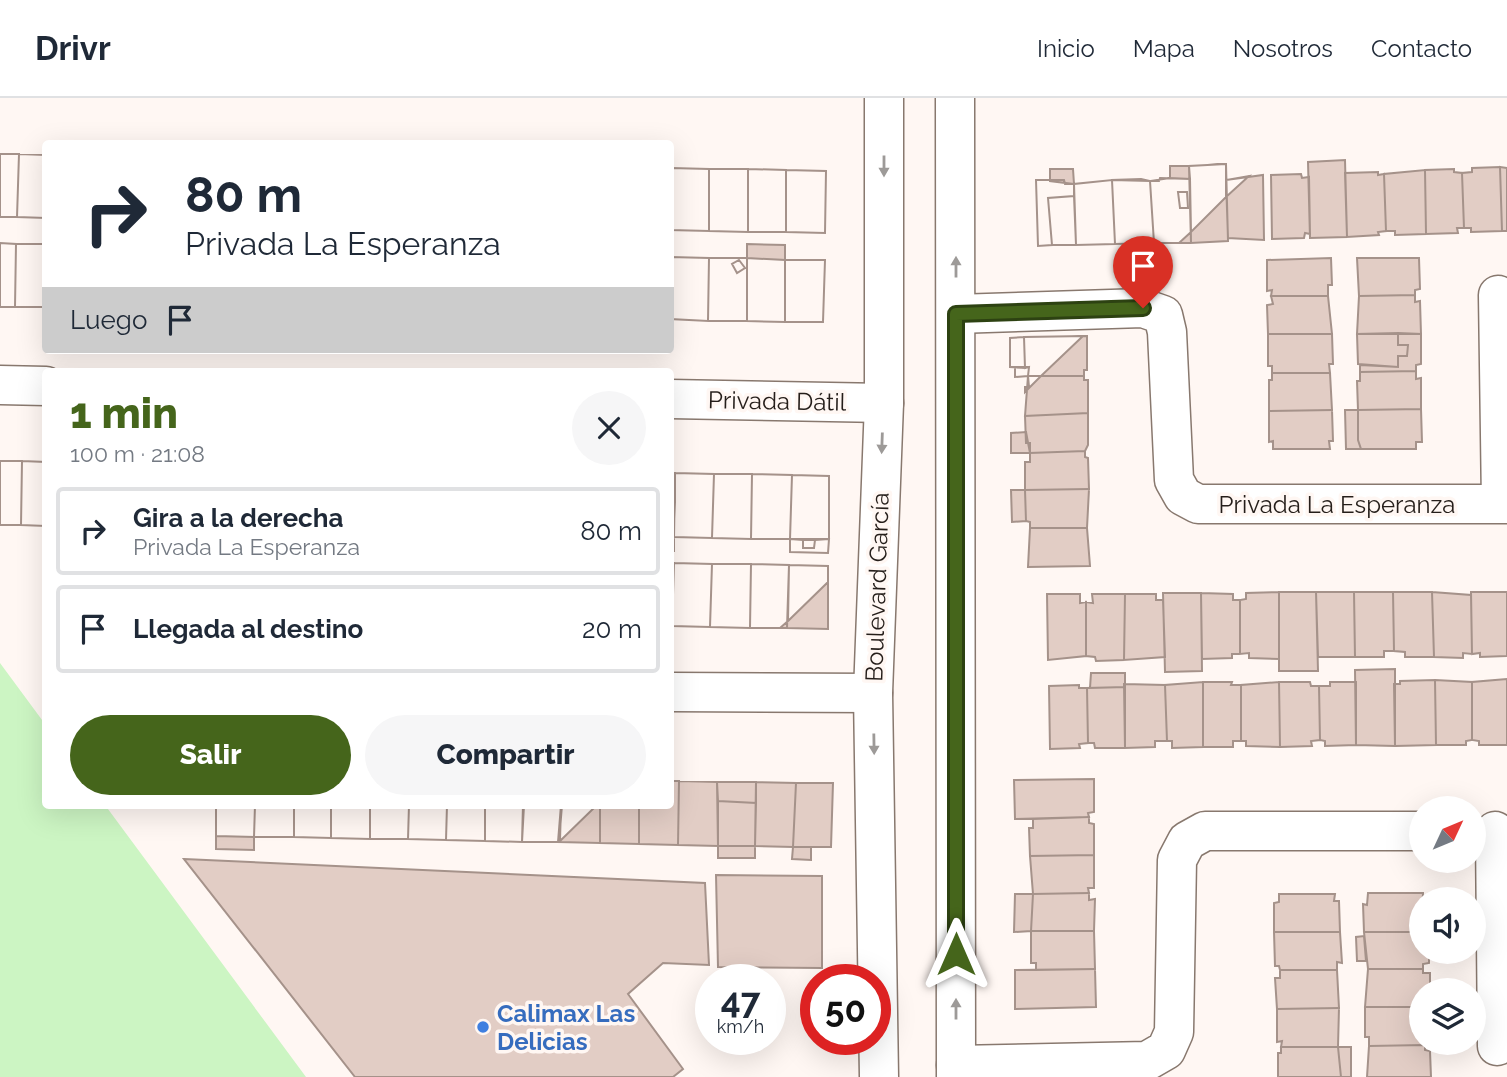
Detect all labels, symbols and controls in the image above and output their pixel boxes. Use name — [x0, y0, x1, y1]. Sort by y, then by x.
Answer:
text: Drivr — [35, 29, 111, 68]
text: Inicio — [1037, 34, 1095, 63]
text: Mapa — [1133, 34, 1195, 63]
text: Nosotros — [1233, 34, 1333, 63]
text: Contacto — [1371, 34, 1472, 63]
one-way arrow — [878, 155, 890, 177]
text: 80 m — [185, 166, 302, 223]
icon: right — [70, 168, 161, 259]
text: Privada La Esperanza — [185, 225, 501, 262]
pin — [1113, 236, 1173, 308]
icon: arrive — [1124, 247, 1162, 285]
one-way arrow — [950, 256, 962, 278]
icon: arrive — [161, 301, 199, 339]
text: Luego — [70, 305, 147, 335]
street label: Privada Dátil — [708, 385, 847, 417]
text: 1 min — [70, 389, 178, 438]
button: close — [572, 391, 646, 465]
one-way arrow — [877, 432, 888, 454]
text: 100 m · 21:08 — [70, 440, 205, 467]
street label: Privada La Esperanza — [1219, 490, 1455, 519]
street label: Boulevard García — [859, 492, 895, 682]
text: Gira a la derecha — [133, 503, 343, 533]
icon: right — [74, 512, 112, 550]
text: 80 m — [580, 516, 642, 546]
text: Privada La Esperanza — [133, 533, 360, 560]
icon: arrive — [74, 610, 112, 648]
text: Llegada al destino — [133, 614, 363, 644]
text: 20 m — [582, 614, 642, 644]
button: Salir — [70, 715, 351, 795]
button: Compartir — [365, 715, 646, 795]
one-way arrow — [868, 733, 880, 755]
north arrow — [1409, 796, 1486, 873]
map controls — [1409, 796, 1486, 1055]
button: sound — [1409, 887, 1486, 964]
position arrow — [919, 917, 993, 991]
speed limit sign: 50 — [800, 964, 891, 1055]
button: layers — [1409, 978, 1486, 1055]
text: 47 — [721, 980, 760, 1021]
one-way arrow — [950, 998, 962, 1020]
place label: Calimax Las Delicias — [497, 999, 635, 1056]
text: km/h — [717, 1016, 764, 1037]
marker: Calimax Las Delicias — [475, 1019, 491, 1035]

